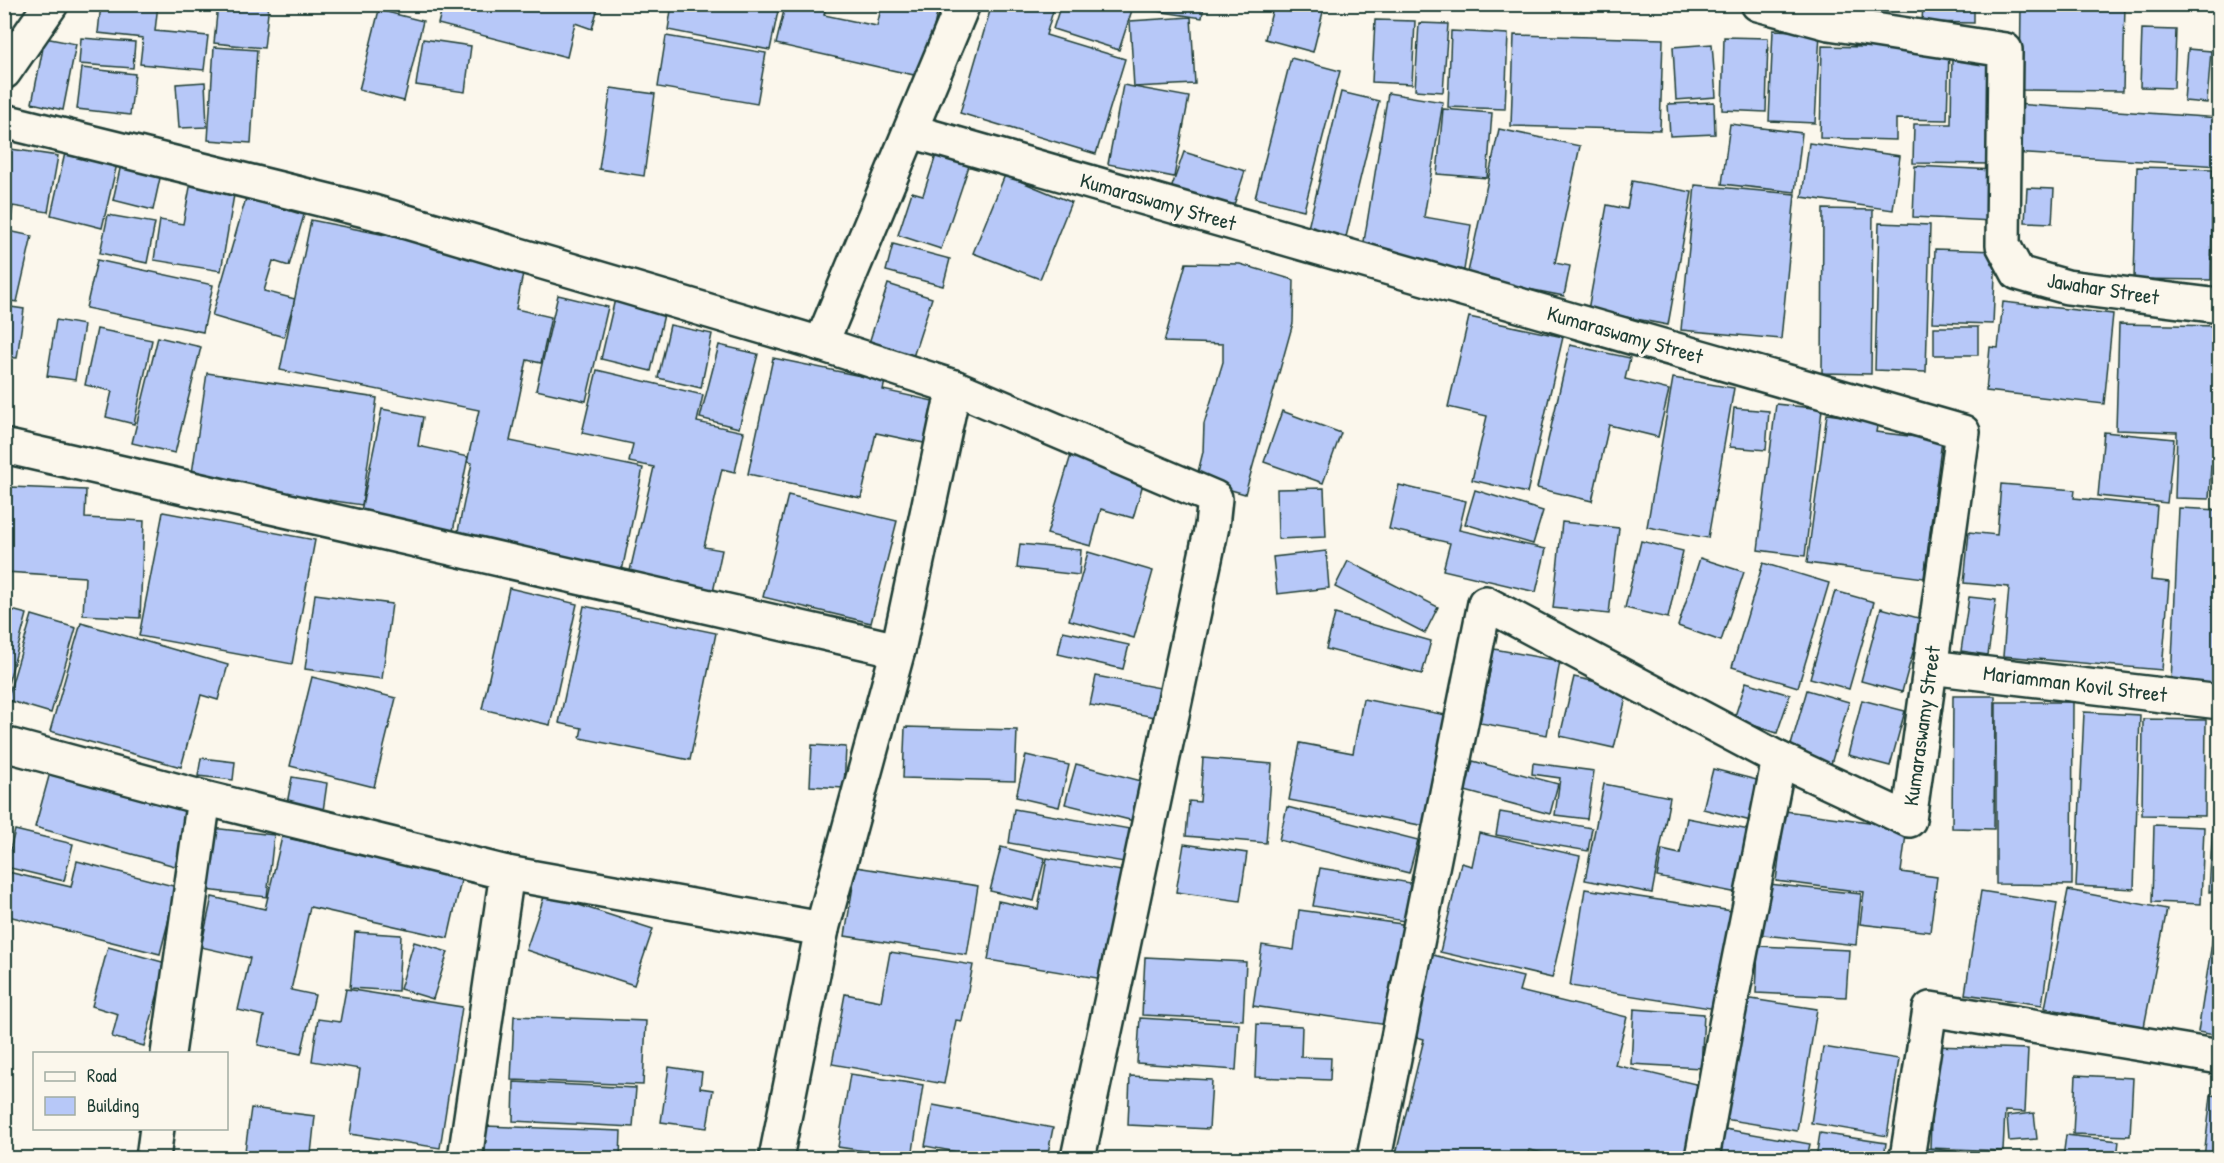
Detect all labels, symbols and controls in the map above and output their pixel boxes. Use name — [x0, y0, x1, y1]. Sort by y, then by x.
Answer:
street label: Kumaraswamy Street — [1077, 165, 1240, 238]
street label: Jawahar Street — [2045, 265, 2162, 312]
street label: Kumaraswamy Street — [1544, 298, 1707, 371]
street label: Kumaraswamy Street — [1896, 643, 1947, 808]
street label: Mariamman Kovil Street — [1982, 658, 2169, 709]
legend — [33, 1052, 228, 1130]
text: Road — [87, 1063, 117, 1088]
text: Building — [87, 1093, 139, 1118]

